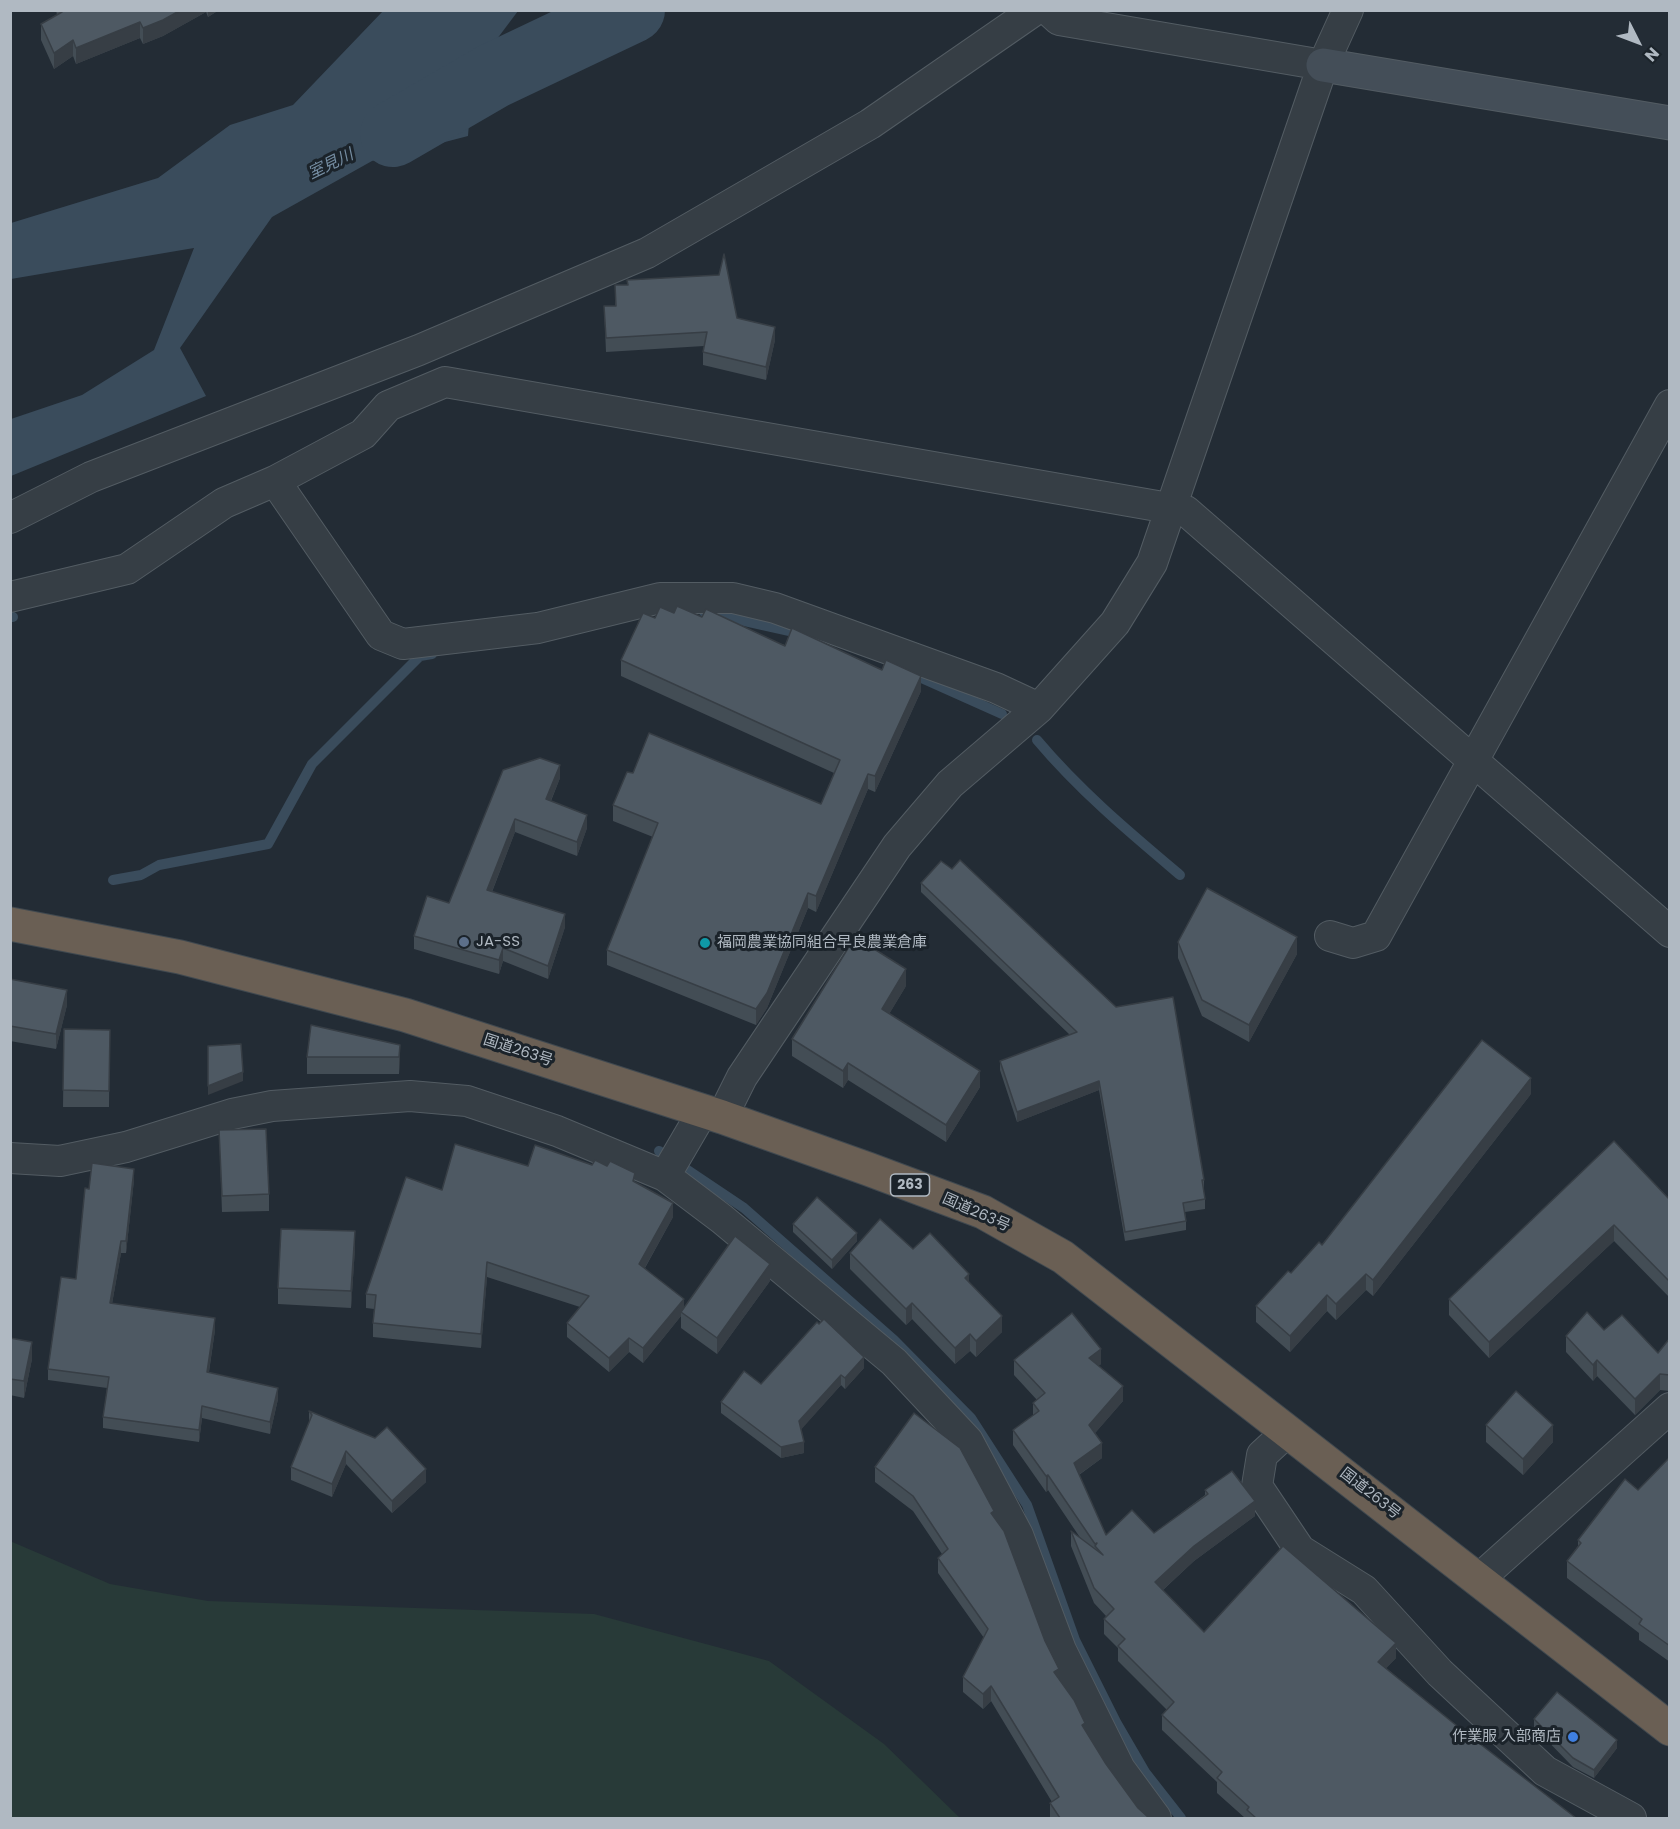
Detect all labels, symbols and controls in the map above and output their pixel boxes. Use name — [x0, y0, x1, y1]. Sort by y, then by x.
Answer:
north arrow — [1608, 12, 1668, 72]
text: N — [1639, 42, 1664, 67]
water label: 室見川 — [305, 146, 357, 184]
place label: JA-SS — [476, 933, 520, 951]
place label: 福岡農業協同組合早良農業倉庫 — [717, 934, 927, 952]
marker: JA-SS — [457, 935, 471, 949]
marker: 福岡農業協同組合早良農業倉庫 — [698, 936, 712, 950]
street label: 国道263号 — [481, 1031, 555, 1071]
road number: 263 — [890, 1174, 930, 1196]
street label: 国道263号 — [939, 1190, 1013, 1236]
street label: 国道263号 — [1336, 1465, 1404, 1523]
place label: 作業服 入部商店 — [1452, 1728, 1561, 1746]
marker: 作業服 入部商店 — [1566, 1730, 1580, 1744]

